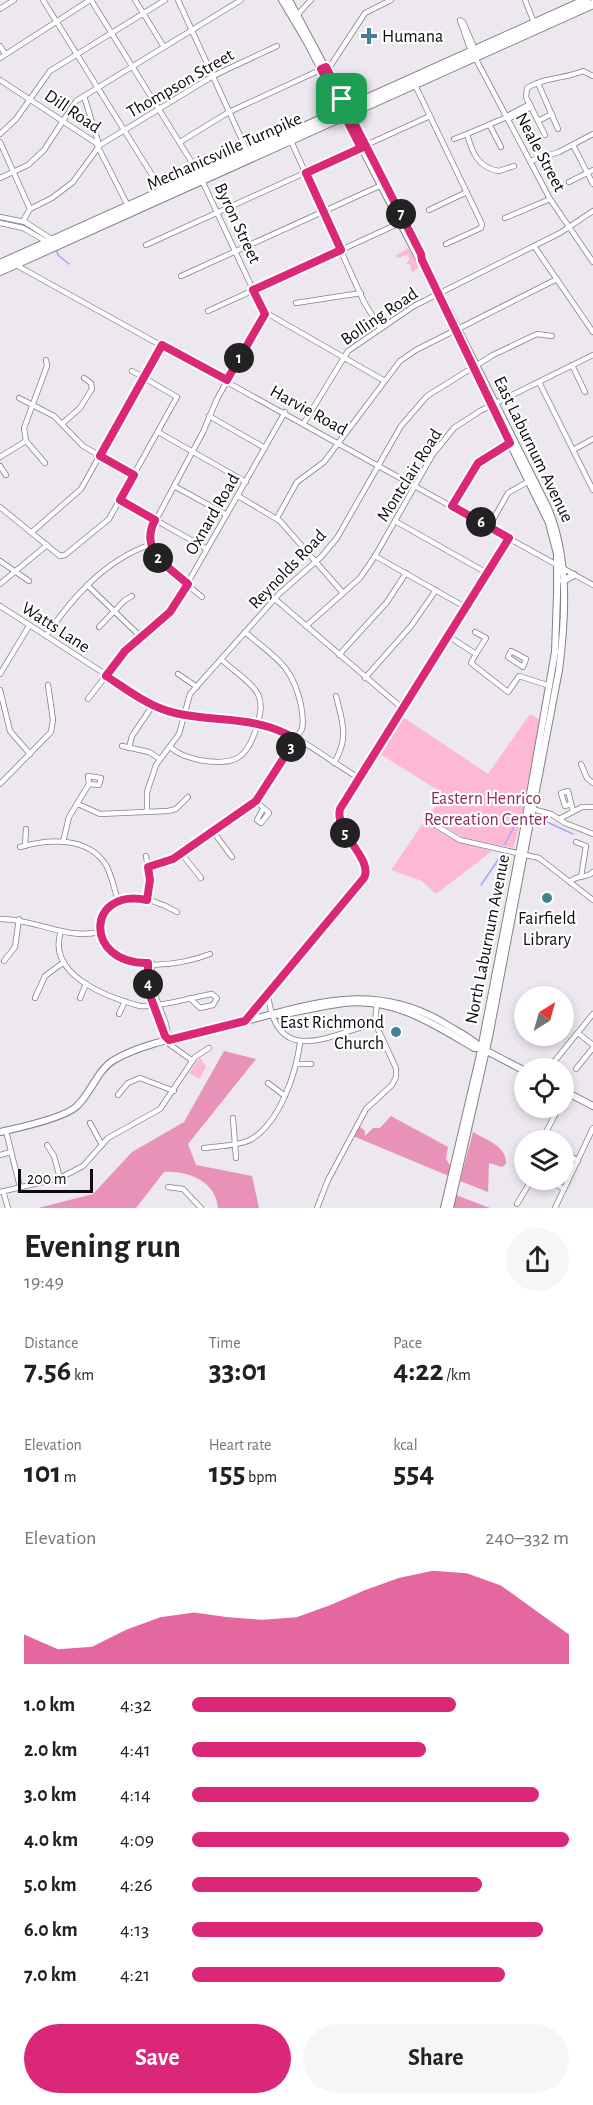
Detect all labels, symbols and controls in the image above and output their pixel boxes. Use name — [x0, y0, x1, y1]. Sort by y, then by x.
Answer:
marker: Humana — [360, 27, 378, 45]
place label: Humana — [382, 28, 443, 46]
street label: Thompson Street — [124, 46, 237, 122]
pin — [316, 73, 367, 124]
icon: arrive — [325, 82, 358, 115]
street label: Dill Road — [41, 87, 104, 137]
street label: Mechanicsville Turnpike — [144, 110, 304, 194]
street label: Neale Street — [512, 110, 569, 195]
street label: Byron Street — [211, 180, 264, 267]
pin: 7 — [386, 199, 416, 229]
text: 7 — [398, 206, 404, 222]
street label: Bolling Road — [338, 285, 421, 349]
pin: 1 — [224, 343, 254, 373]
text: 1 — [236, 350, 242, 366]
street label: East Laburnum Avenue — [490, 374, 576, 525]
street label: Harvie Road — [267, 382, 350, 439]
street label: Montclair Road — [374, 426, 446, 525]
street label: Oxnard Road — [182, 471, 243, 558]
pin: 6 — [466, 507, 496, 537]
text: 6 — [477, 514, 485, 530]
street label: Reynolds Road — [246, 527, 330, 613]
pin: 2 — [143, 543, 173, 573]
text: 2 — [154, 550, 162, 566]
street label: Watts Lane — [18, 599, 93, 657]
pin: 3 — [276, 732, 306, 762]
text: 3 — [288, 739, 294, 755]
park label: Eastern Henrico Recreation Center — [424, 790, 548, 829]
pin: 5 — [330, 818, 360, 848]
text: 5 — [342, 825, 348, 841]
street label: North Laburnum Avenue — [463, 853, 513, 1026]
marker: Fairfield Library — [540, 891, 554, 905]
place label: Fairfield Library — [518, 910, 576, 949]
pin: 4 — [133, 969, 163, 999]
text: 4 — [144, 976, 152, 992]
north arrow — [514, 986, 574, 1046]
map controls — [514, 986, 574, 1190]
place label: East Richmond Church — [280, 1014, 384, 1053]
marker: East Richmond Church — [389, 1025, 403, 1039]
button: locate — [514, 1058, 574, 1118]
button: layers — [514, 1130, 574, 1190]
scale bar — [18, 1166, 93, 1194]
text: 200 m — [27, 1171, 67, 1187]
button: share — [506, 1228, 569, 1291]
text: Evening run — [24, 1231, 181, 1264]
text: 19:49 — [24, 1272, 64, 1292]
text: Distance — [24, 1335, 78, 1351]
text: Time — [209, 1335, 241, 1351]
text: Pace — [393, 1335, 422, 1351]
text: 7.56 — [24, 1356, 71, 1386]
text: 33:01 — [209, 1356, 268, 1386]
text: 4:22 — [393, 1356, 444, 1386]
text: km — [71, 1367, 94, 1383]
text: /km — [444, 1367, 471, 1383]
text: Elevation — [24, 1437, 82, 1453]
text: Heart rate — [209, 1437, 271, 1453]
text: kcal — [393, 1437, 418, 1453]
text: 101 — [24, 1458, 61, 1488]
text: 155 — [209, 1458, 245, 1488]
text: 554 — [393, 1458, 434, 1488]
text: m — [61, 1469, 77, 1485]
text: bpm — [245, 1469, 277, 1485]
text: Elevation — [24, 1528, 96, 1548]
text: 240–332 m — [485, 1528, 569, 1548]
text: 1.0 km — [24, 1695, 75, 1715]
text: 4:32 — [120, 1695, 152, 1715]
text: 2.0 km — [24, 1740, 77, 1760]
text: 4:41 — [120, 1740, 151, 1760]
text: 3.0 km — [24, 1785, 77, 1805]
text: 4:14 — [120, 1785, 151, 1805]
text: 4.0 km — [24, 1830, 78, 1850]
text: 4:09 — [120, 1830, 154, 1850]
text: 5.0 km — [24, 1875, 77, 1895]
text: 4:26 — [120, 1875, 153, 1895]
text: 6.0 km — [24, 1920, 78, 1940]
text: 4:13 — [120, 1920, 149, 1940]
text: 7.0 km — [24, 1965, 77, 1985]
text: 4:21 — [120, 1965, 150, 1985]
button: Save — [24, 2024, 291, 2093]
button: Share — [303, 2024, 569, 2093]

